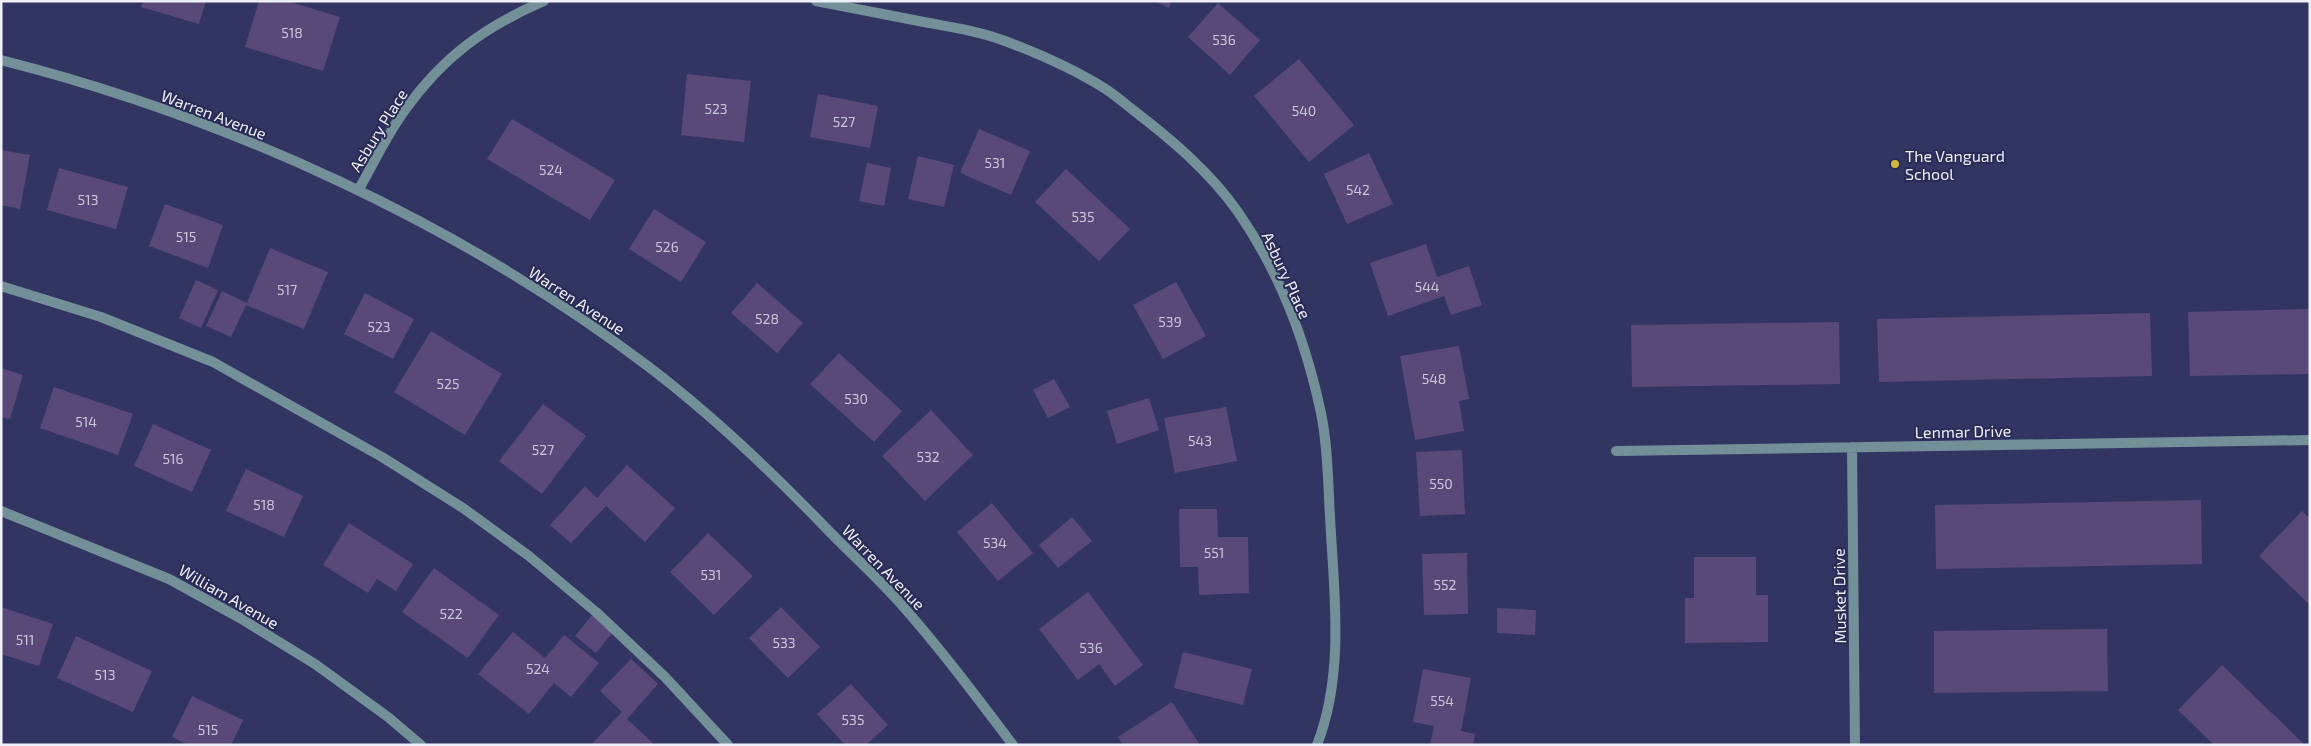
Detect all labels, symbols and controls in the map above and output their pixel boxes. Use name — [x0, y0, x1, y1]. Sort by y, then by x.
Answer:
house number: 518 — [281, 24, 303, 41]
house number: 536 — [1212, 31, 1236, 48]
street label: Warren Avenue — [159, 85, 269, 143]
street label: Asbury Place — [345, 85, 411, 175]
house number: 523 — [704, 100, 728, 117]
house number: 540 — [1292, 102, 1316, 119]
house number: 527 — [833, 113, 855, 130]
place label: The Vanguard School — [1905, 146, 2005, 183]
house number: 531 — [985, 154, 1005, 171]
marker: The Vanguard School — [1889, 158, 1901, 170]
house number: 524 — [539, 161, 563, 178]
house number: 542 — [1346, 181, 1370, 198]
house number: 513 — [78, 191, 98, 208]
house number: 535 — [1072, 208, 1094, 225]
house number: 515 — [176, 228, 196, 245]
street label: Asbury Place — [1259, 229, 1315, 321]
house number: 526 — [655, 238, 679, 255]
street label: Warren Avenue — [525, 262, 629, 338]
house number: 544 — [1415, 278, 1439, 295]
house number: 517 — [277, 281, 297, 298]
house number: 528 — [755, 310, 779, 327]
house number: 539 — [1158, 313, 1182, 330]
house number: 523 — [367, 318, 391, 335]
house number: 548 — [1422, 370, 1446, 387]
house number: 525 — [437, 375, 459, 392]
house number: 530 — [844, 390, 868, 407]
house number: 514 — [75, 413, 97, 430]
street label: Lenmar Drive — [1915, 421, 2011, 441]
house number: 543 — [1188, 432, 1212, 449]
house number: 527 — [532, 441, 554, 458]
house number: 532 — [916, 448, 940, 465]
house number: 516 — [162, 450, 184, 467]
house number: 550 — [1429, 475, 1453, 492]
house number: 518 — [253, 496, 275, 513]
street label: Warren Avenue — [839, 520, 929, 614]
house number: 534 — [983, 534, 1007, 551]
house number: 551 — [1204, 544, 1224, 561]
street label: Musket Drive — [1829, 548, 1849, 644]
street label: William Avenue — [176, 560, 282, 632]
house number: 531 — [701, 566, 721, 583]
house number: 552 — [1434, 576, 1457, 593]
house number: 522 — [439, 605, 463, 622]
house number: 511 — [16, 631, 34, 648]
house number: 533 — [772, 634, 796, 651]
house number: 536 — [1079, 639, 1103, 656]
house number: 524 — [526, 660, 550, 677]
house number: 513 — [95, 666, 115, 683]
house number: 554 — [1430, 692, 1454, 709]
house number: 535 — [842, 711, 864, 728]
house number: 515 — [198, 721, 218, 738]

